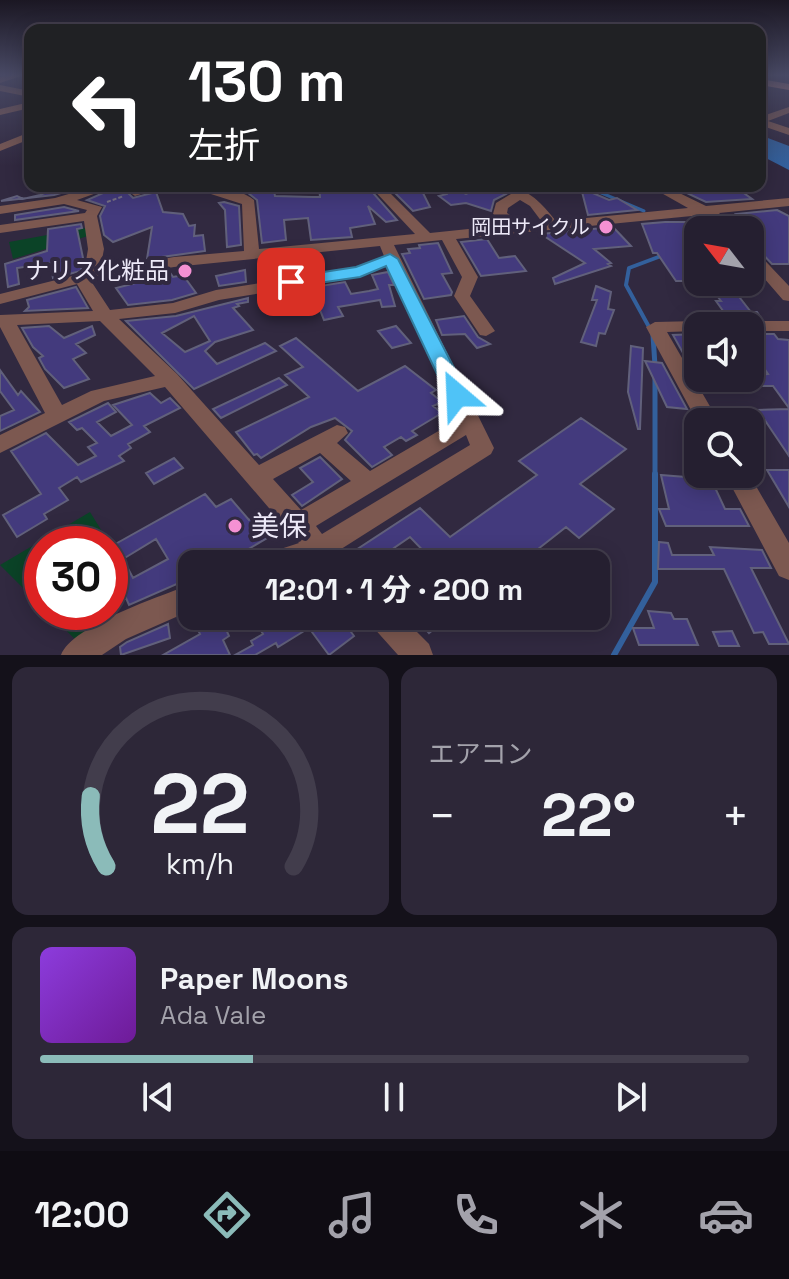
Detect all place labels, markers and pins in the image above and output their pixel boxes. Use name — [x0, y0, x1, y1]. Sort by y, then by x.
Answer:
place label: 岡田サイクル — [471, 214, 590, 240]
marker: 岡田サイクル — [597, 218, 615, 236]
pin — [257, 248, 325, 316]
place label: ナリス化粧品 — [25, 255, 169, 286]
marker: ナリス化粧品 — [176, 262, 194, 280]
place label: 美保 — [251, 508, 307, 544]
marker: 美保 — [226, 517, 244, 535]

